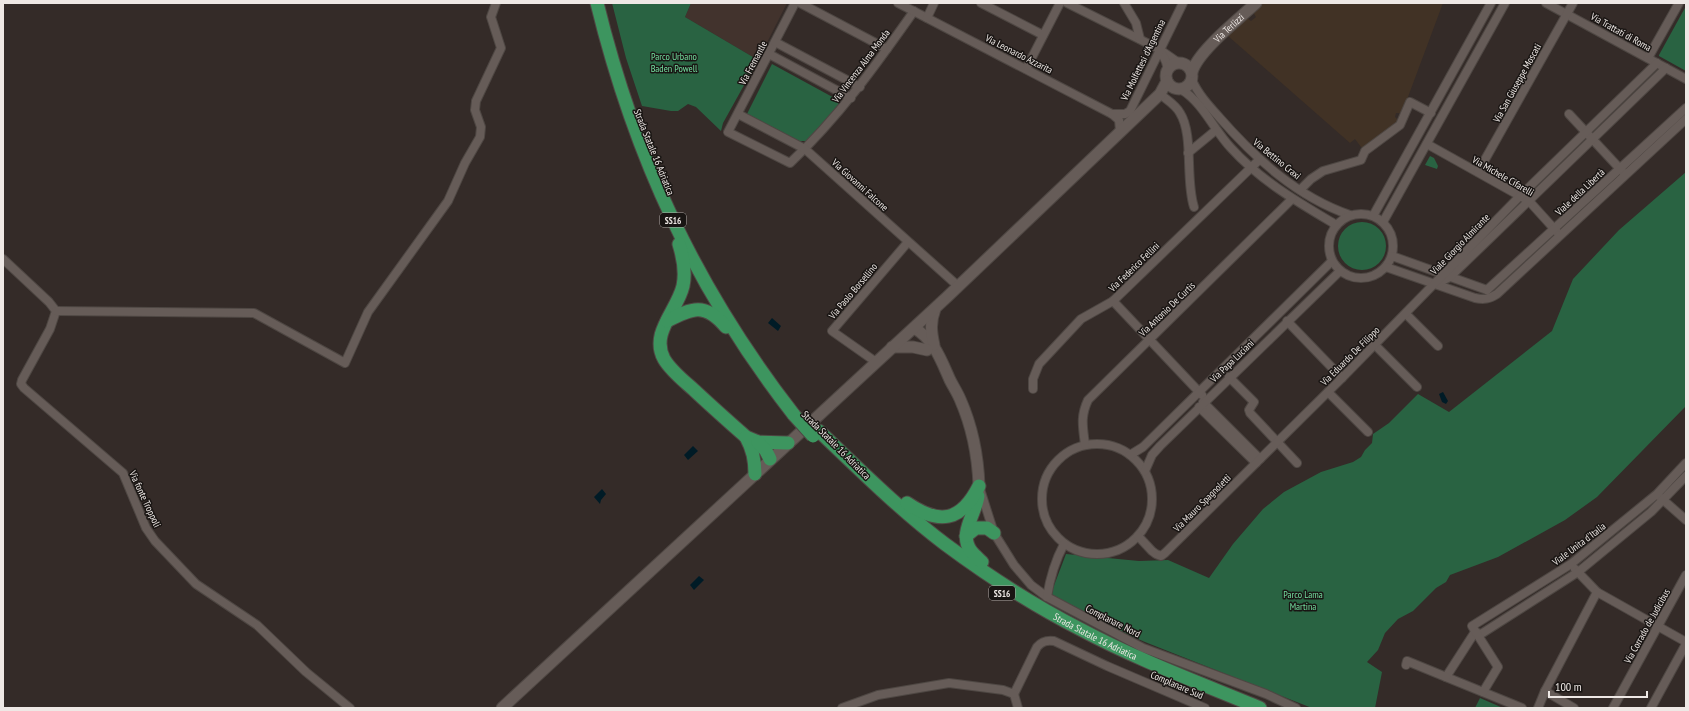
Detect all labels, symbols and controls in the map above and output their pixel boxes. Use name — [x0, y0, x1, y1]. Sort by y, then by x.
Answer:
street label: Via Trattati di Roma — [1587, 9, 1654, 54]
street label: Via Terlizzi — [1210, 10, 1247, 46]
street label: Via Molfettesi d'Argentina — [1117, 17, 1168, 104]
street label: Via Vincenza Alma Monda — [829, 27, 893, 106]
street label: Via Leonardo Azzarita — [982, 31, 1055, 77]
street label: Via Fremantle — [736, 39, 770, 88]
street label: Via San Giuseppe Moscati — [1489, 41, 1544, 126]
park label: Parco Urbano Baden Powell — [651, 50, 698, 75]
street label: Strada Statale 16 Adriatica — [631, 107, 677, 197]
street label: Via Bettino Craxi — [1250, 135, 1304, 182]
street label: Via Michele Cifarelli — [1469, 153, 1536, 199]
street label: Via Giovanni Falcone — [828, 155, 891, 214]
street label: Viale della Libertà — [1552, 166, 1608, 219]
street label: Viale Giorgio Almirante — [1427, 211, 1492, 278]
road number: SS16 — [660, 213, 686, 227]
street label: Via Federico Fellini — [1105, 239, 1162, 295]
street label: Via Paolo Borsellino — [825, 260, 880, 322]
street label: Via Antonio De Curtis — [1135, 278, 1198, 340]
street label: Via Eduardo De Filippo — [1317, 324, 1382, 389]
street label: Via Papa Luciani — [1207, 337, 1257, 386]
street label: Strada Statale 16 Adriatica — [799, 408, 873, 482]
street label: Via fonte Troppoli — [126, 468, 164, 529]
street label: Via Mauro Spagnoletti — [1170, 471, 1234, 535]
street label: Viale Unita d'Italia — [1549, 520, 1608, 569]
road number: SS16 — [989, 586, 1015, 600]
street label: Via Corrado de Judicibus — [1621, 586, 1673, 667]
park label: Parco Lama Martina — [1283, 588, 1323, 613]
street label: Complanare Nord — [1083, 602, 1143, 640]
street label: Strada Statale 16 Adriatica — [1051, 610, 1139, 662]
street label: Complanare Sud — [1149, 668, 1205, 702]
scale bar — [1549, 673, 1647, 699]
text: 100 m — [1555, 679, 1582, 694]

